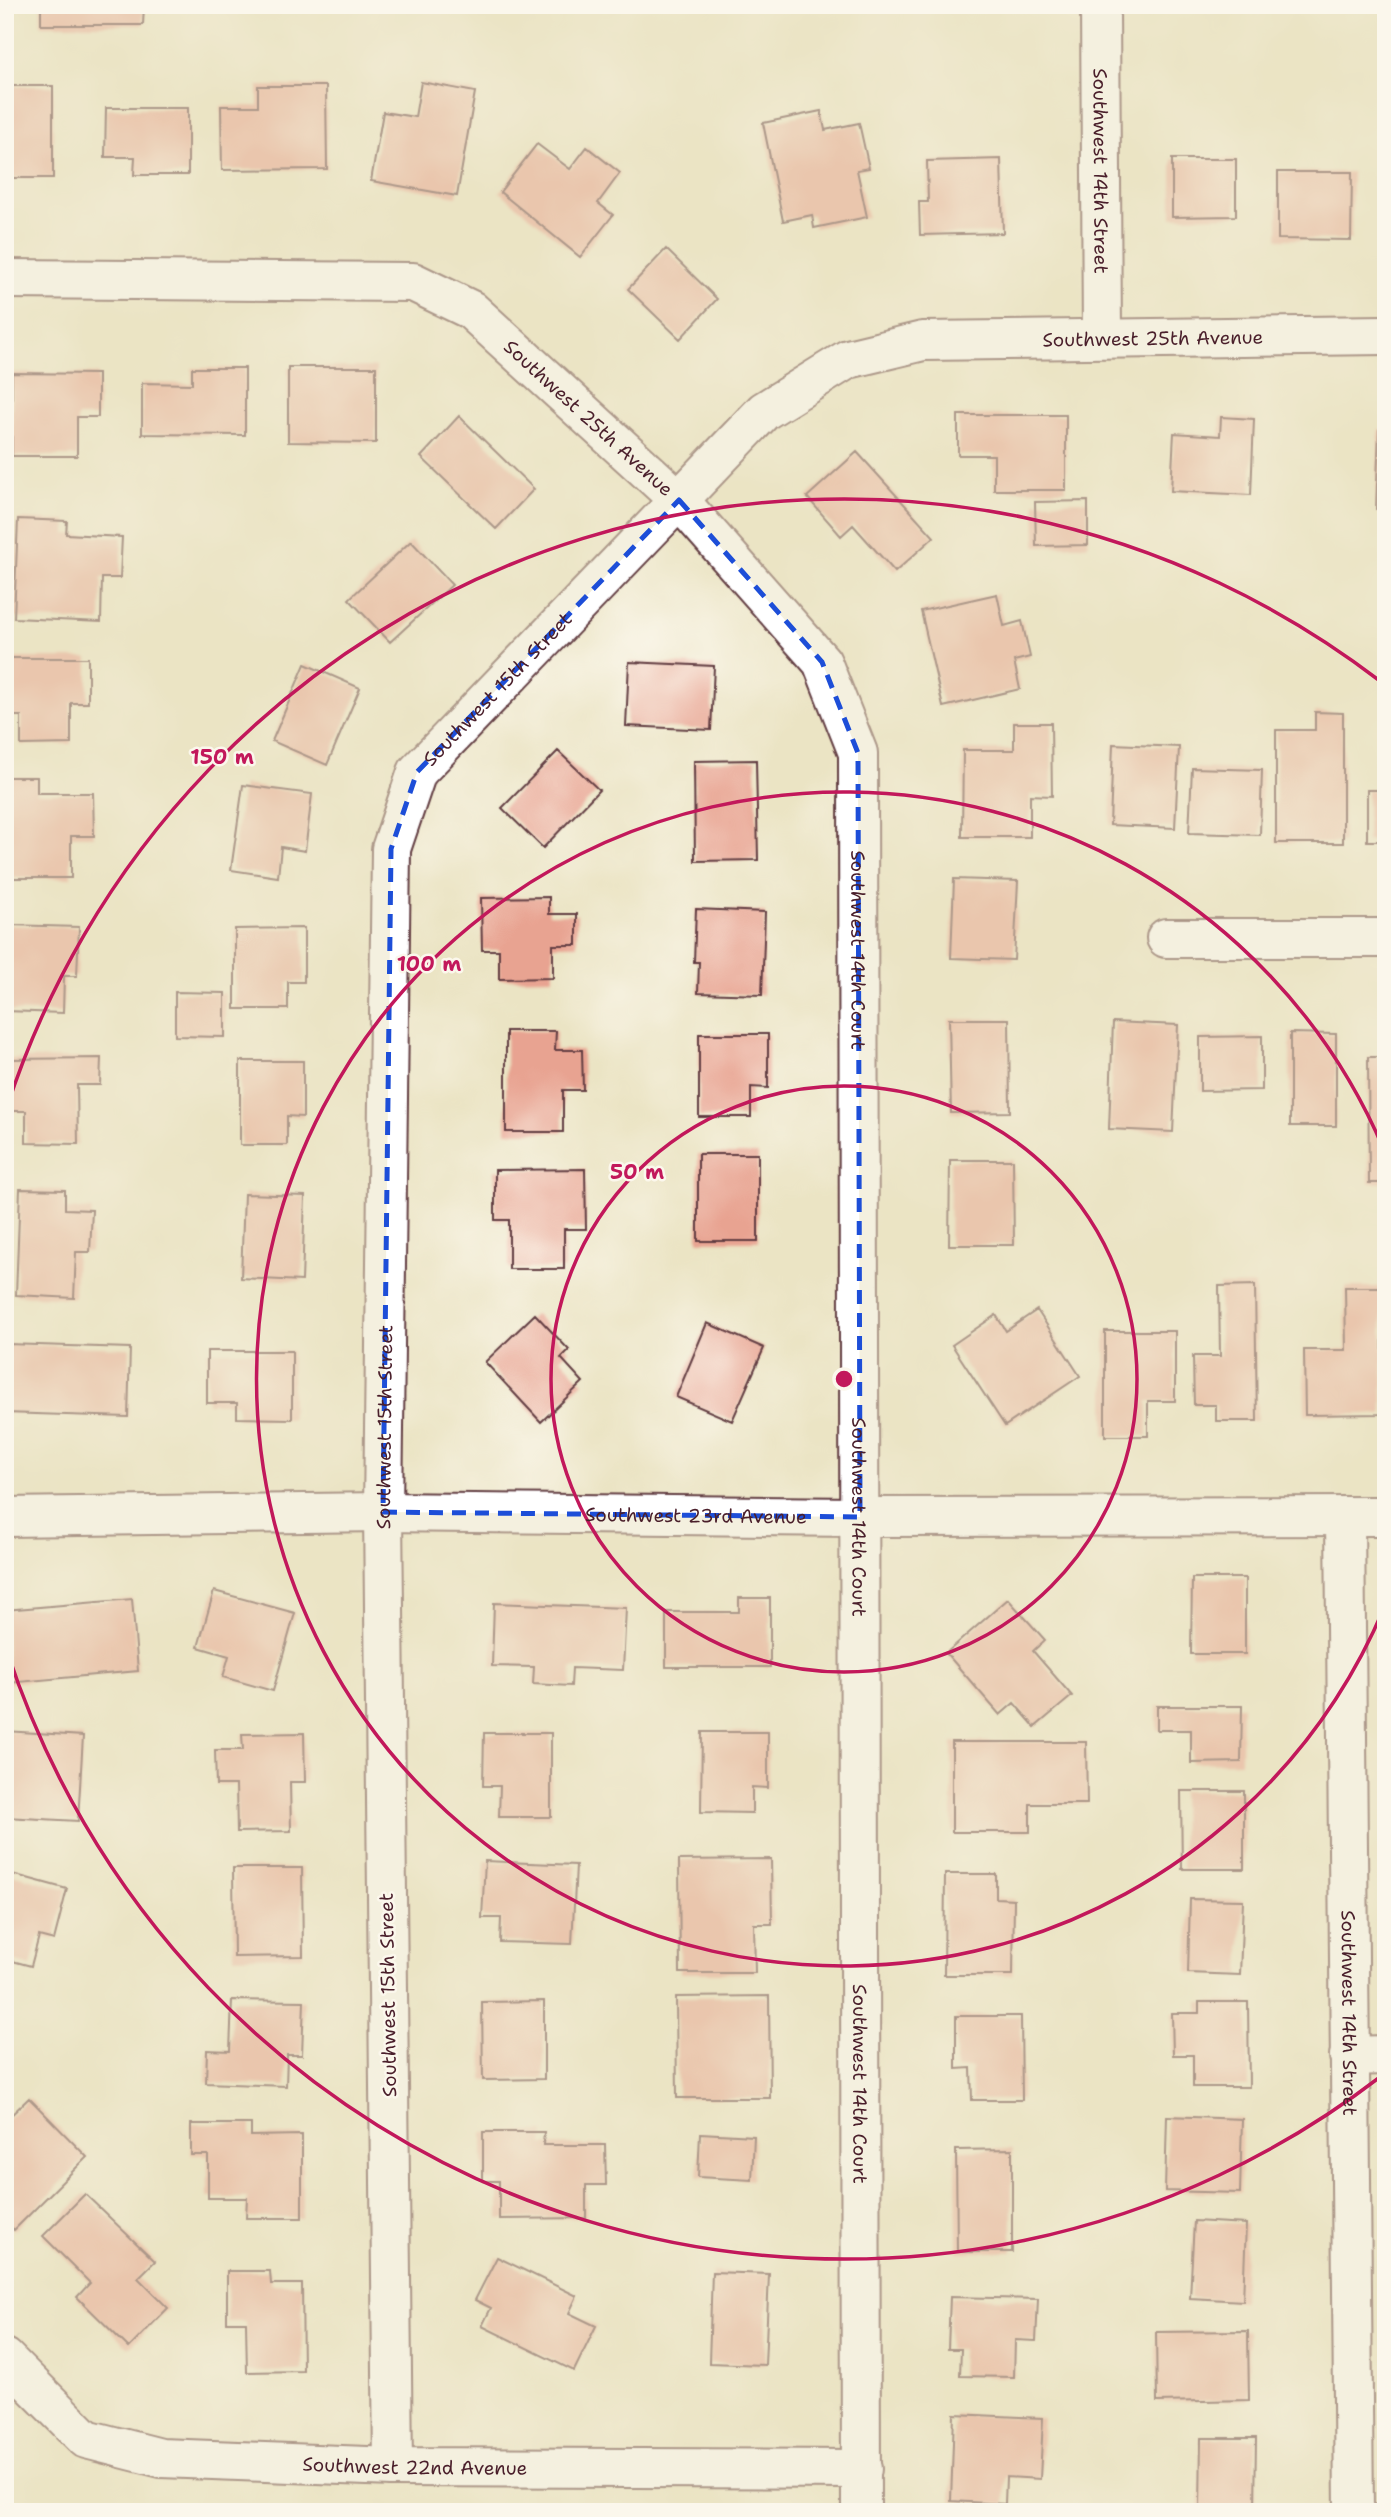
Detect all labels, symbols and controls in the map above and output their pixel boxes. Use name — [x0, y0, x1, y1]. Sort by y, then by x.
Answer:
street label: Southwest 14th Street — [1088, 68, 1114, 274]
street label: Southwest 25th Avenue — [1042, 324, 1263, 352]
street label: Southwest 25th Avenue — [499, 334, 679, 501]
street label: Southwest 15th Street — [417, 606, 577, 771]
text: 150 m — [190, 743, 254, 771]
street label: Southwest 14th Court — [846, 850, 871, 1050]
text: 100 m — [397, 950, 461, 978]
text: 50 m — [610, 1158, 664, 1186]
street label: Southwest 15th Street — [370, 1325, 398, 1529]
centre of rings — [832, 1367, 856, 1391]
street label: Southwest 14th Court — [847, 1417, 872, 1617]
street label: Southwest 23rd Avenue — [585, 1502, 807, 1529]
street label: Southwest 15th Street — [374, 1893, 402, 2097]
street label: Southwest 14th Street — [1336, 1910, 1363, 2116]
street label: Southwest 14th Court — [848, 1984, 873, 2184]
street label: Southwest 22nd Avenue — [302, 2451, 527, 2480]

